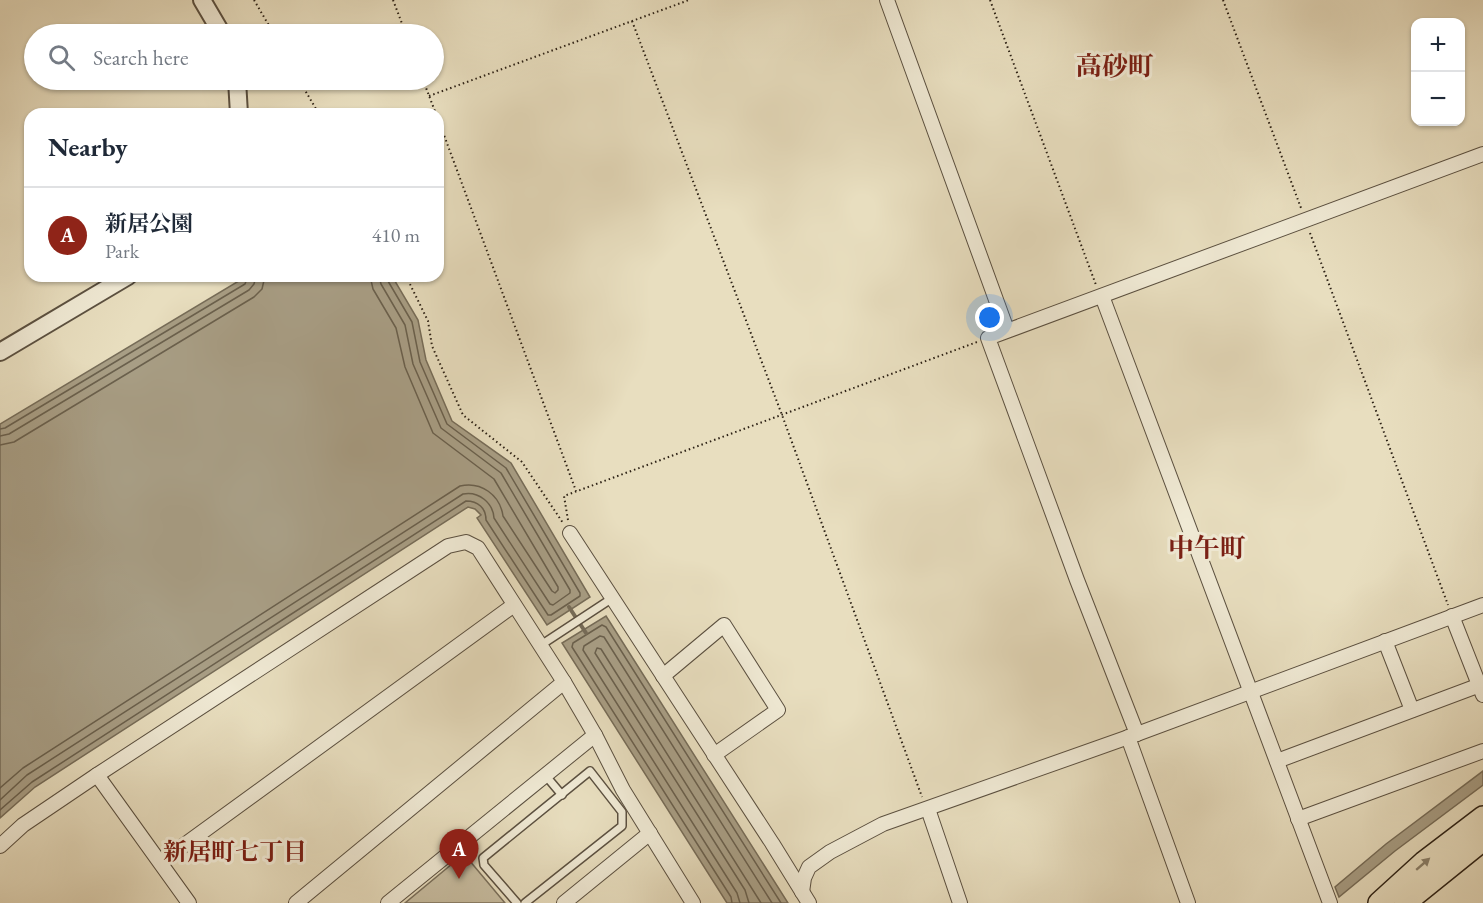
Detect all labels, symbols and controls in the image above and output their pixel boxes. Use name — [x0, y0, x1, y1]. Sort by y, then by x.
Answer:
map controls — [1411, 18, 1465, 126]
button: + — [1411, 18, 1465, 72]
search box — [24, 24, 444, 90]
icon: search — [45, 41, 78, 74]
text: Search here — [93, 43, 188, 72]
district label: 高砂町 — [1076, 49, 1154, 83]
button: − — [1411, 72, 1465, 126]
text: Nearby — [48, 130, 128, 164]
text: 新居公園 — [105, 209, 193, 238]
text: A — [60, 222, 75, 248]
text: 410 m — [372, 222, 420, 248]
text: Park — [105, 238, 139, 264]
your location — [975, 303, 1004, 332]
district label: 中午町 — [1168, 531, 1246, 565]
pin: A — [440, 830, 478, 879]
district label: 新居町七丁目 — [163, 836, 307, 867]
one-way arrow — [1415, 858, 1430, 871]

